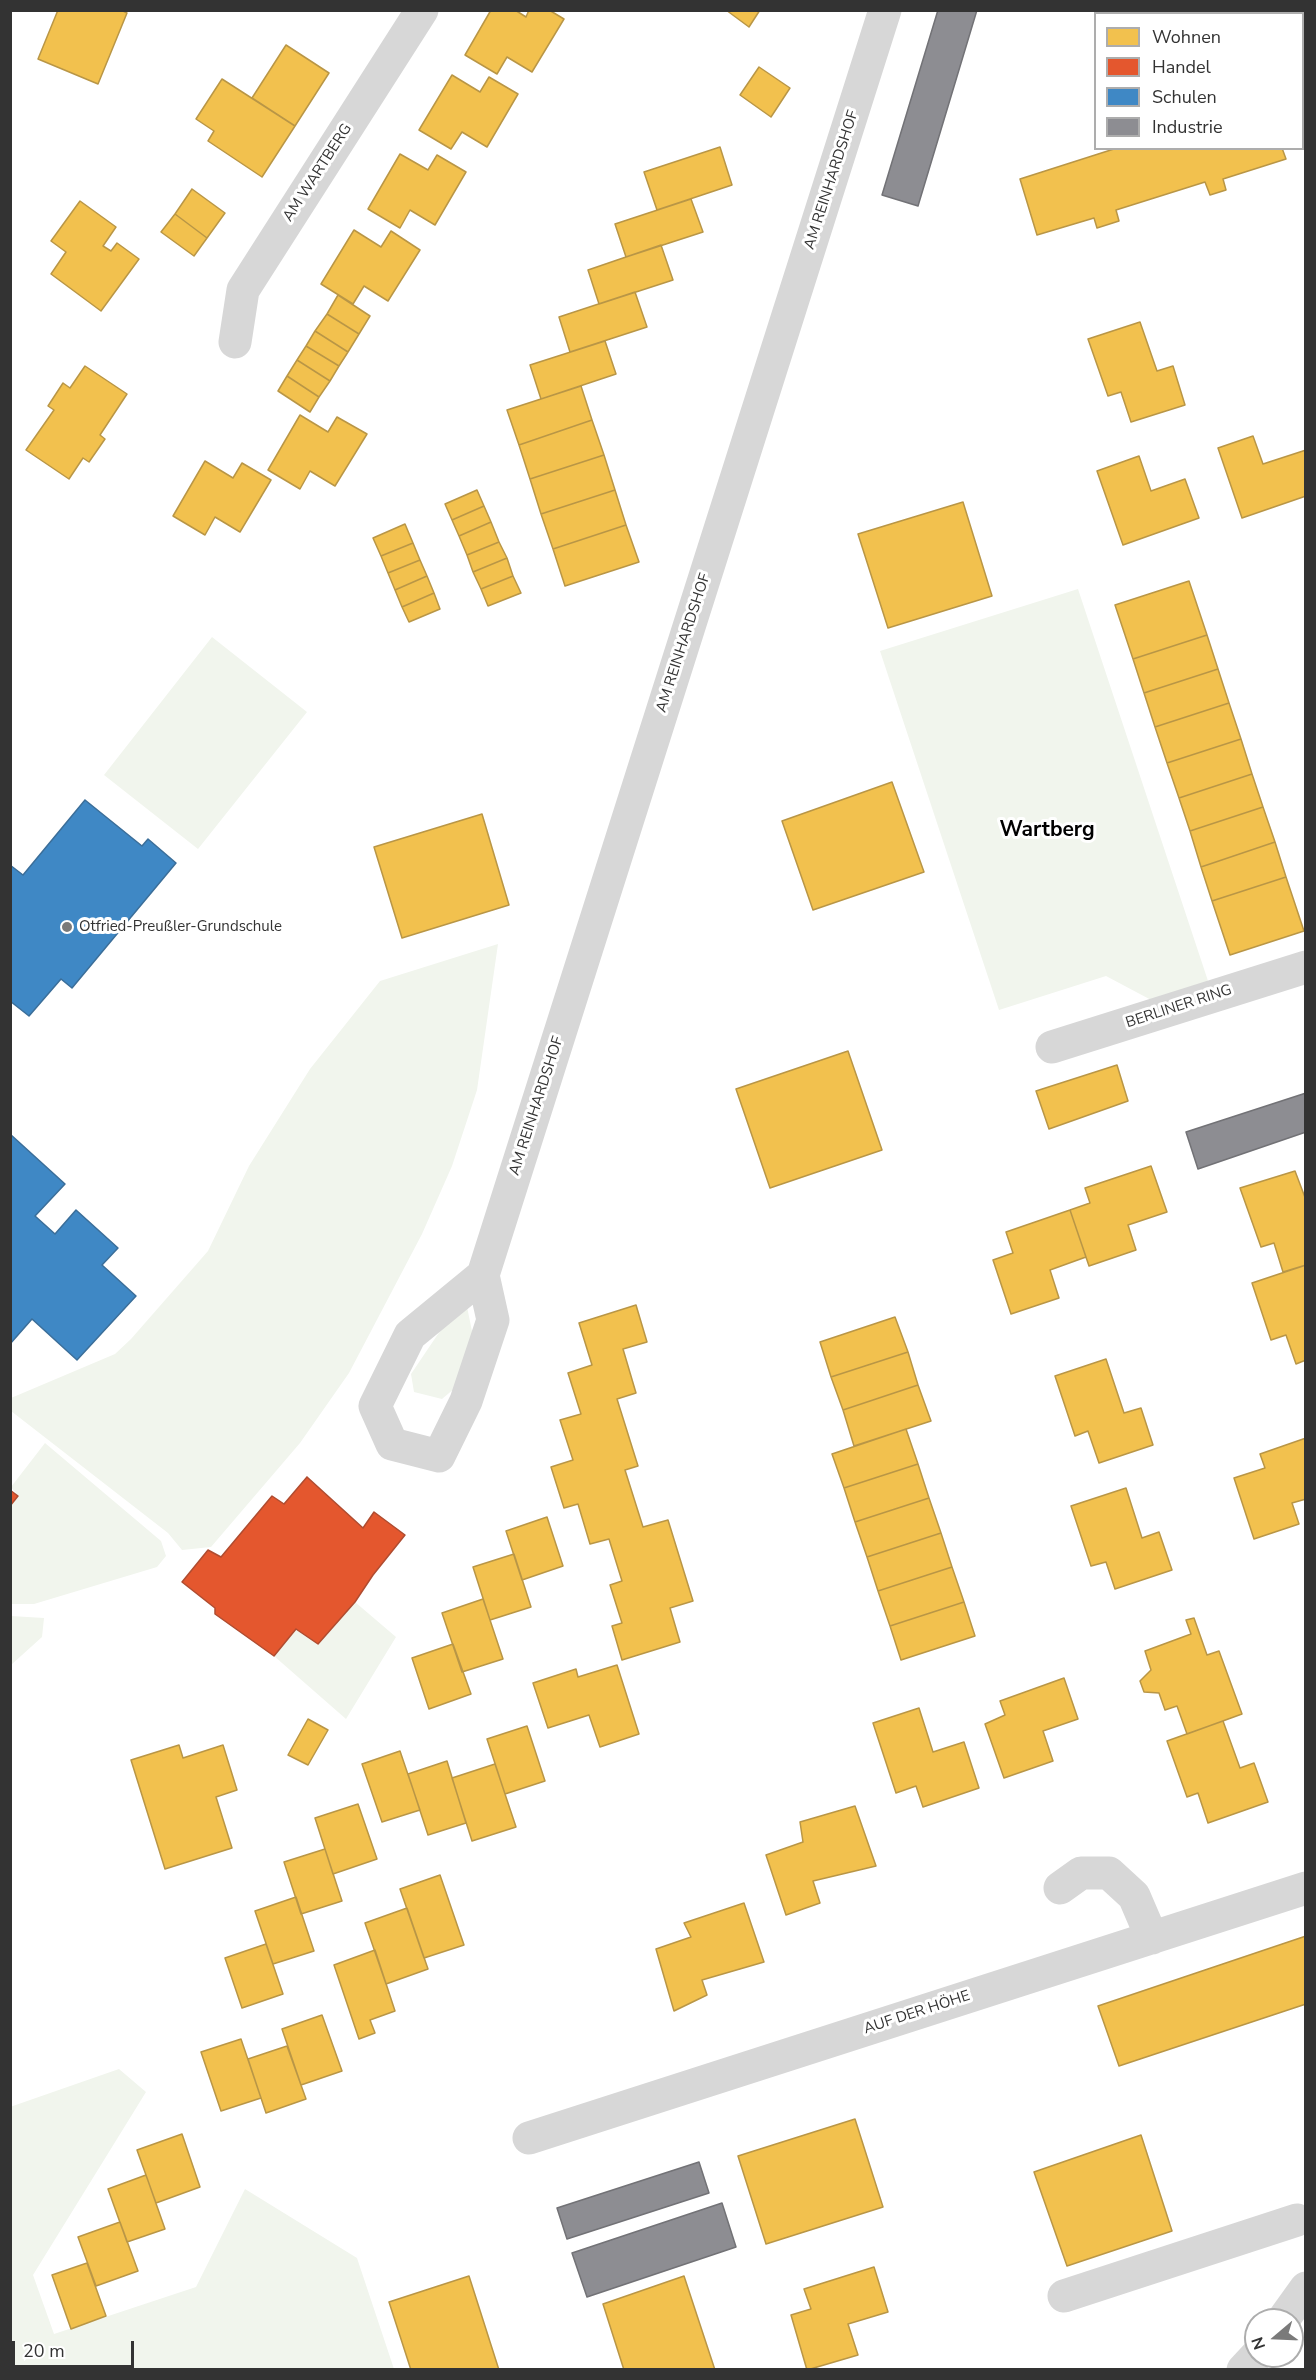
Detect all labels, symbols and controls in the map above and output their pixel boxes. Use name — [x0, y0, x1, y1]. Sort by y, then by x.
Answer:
legend — [1094, 12, 1304, 150]
text: Wohnen — [1152, 25, 1221, 49]
text: Handel — [1152, 55, 1211, 79]
text: Schulen — [1152, 85, 1217, 109]
street label: AM REINHARDSHOF — [801, 108, 863, 252]
text: Industrie — [1152, 115, 1223, 139]
street label: AM WARTBERG — [280, 121, 356, 225]
street label: AM REINHARDSHOF — [653, 571, 715, 715]
district label: Wartberg — [999, 818, 1095, 844]
place label: Otfried-Preußler-Grundschule — [79, 918, 282, 936]
marker: Otfried-Preußler-Grundschule — [60, 920, 74, 934]
street label: BERLINER RING — [1124, 981, 1234, 1033]
street label: AM REINHARDSHOF — [506, 1034, 568, 1178]
street label: AUF DER HÖHE — [862, 1987, 972, 2039]
north arrow — [1244, 2308, 1304, 2368]
scale bar — [15, 2329, 136, 2367]
text: N — [1247, 2334, 1271, 2352]
text: 20 m — [23, 2339, 65, 2363]

